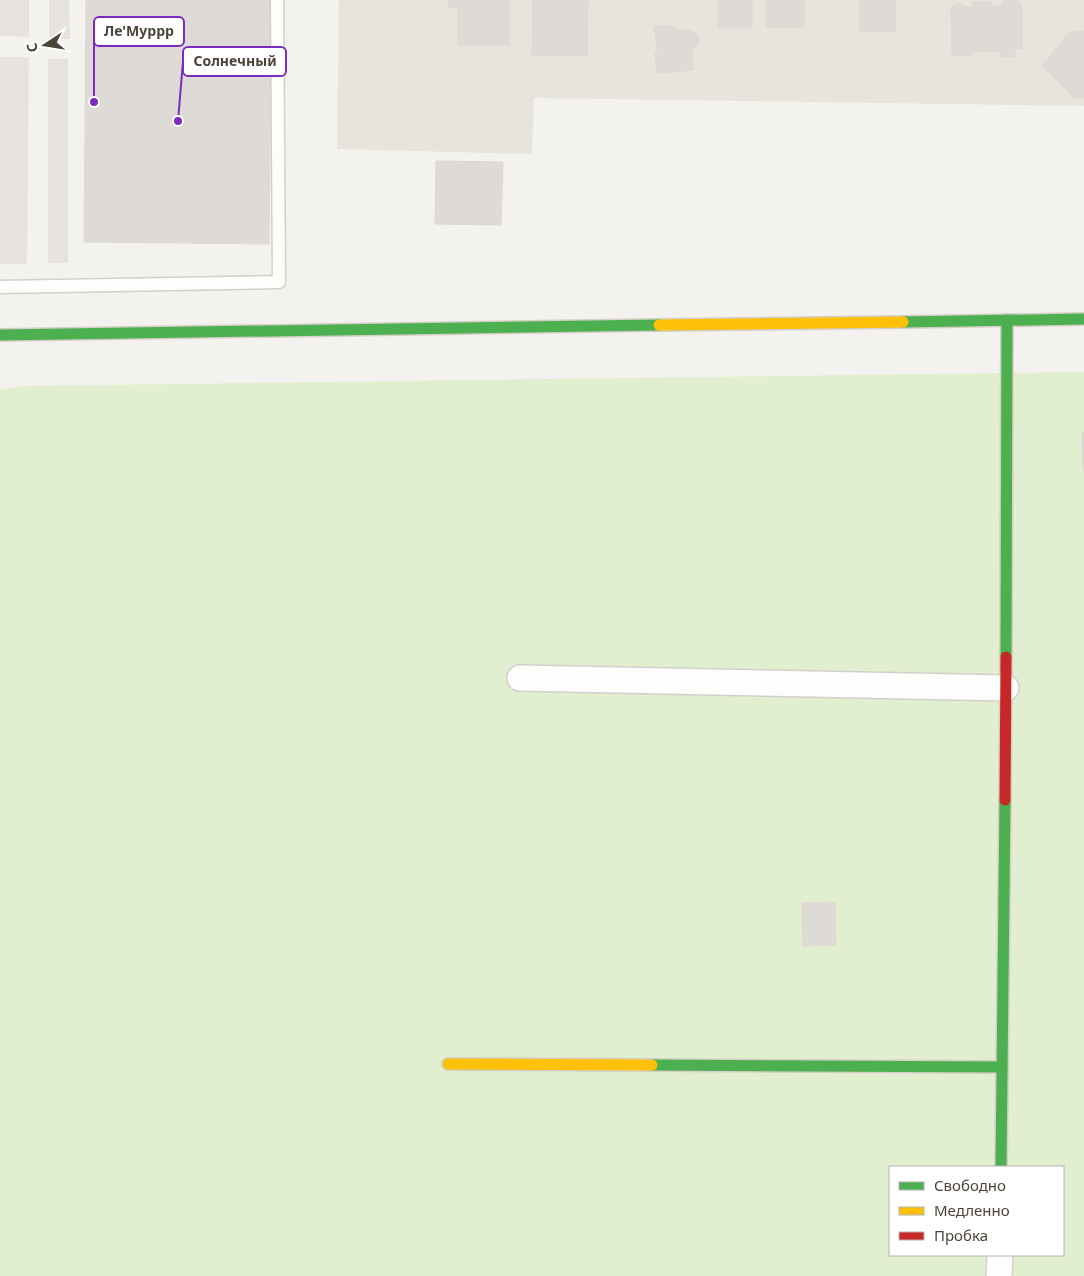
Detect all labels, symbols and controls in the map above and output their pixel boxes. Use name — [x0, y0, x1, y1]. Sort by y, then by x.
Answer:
callout: Ле'Муррр — [94, 17, 184, 46]
north arrow — [20, 20, 70, 70]
text: Ле'Муррр — [104, 21, 174, 40]
text: С — [22, 41, 42, 54]
callout: Солнечный — [183, 47, 286, 76]
text: Солнечный — [193, 51, 277, 70]
legend — [889, 1166, 1064, 1256]
text: Свободно — [934, 1175, 1006, 1195]
text: Медленно — [934, 1200, 1010, 1220]
text: Пробка — [934, 1225, 988, 1245]

